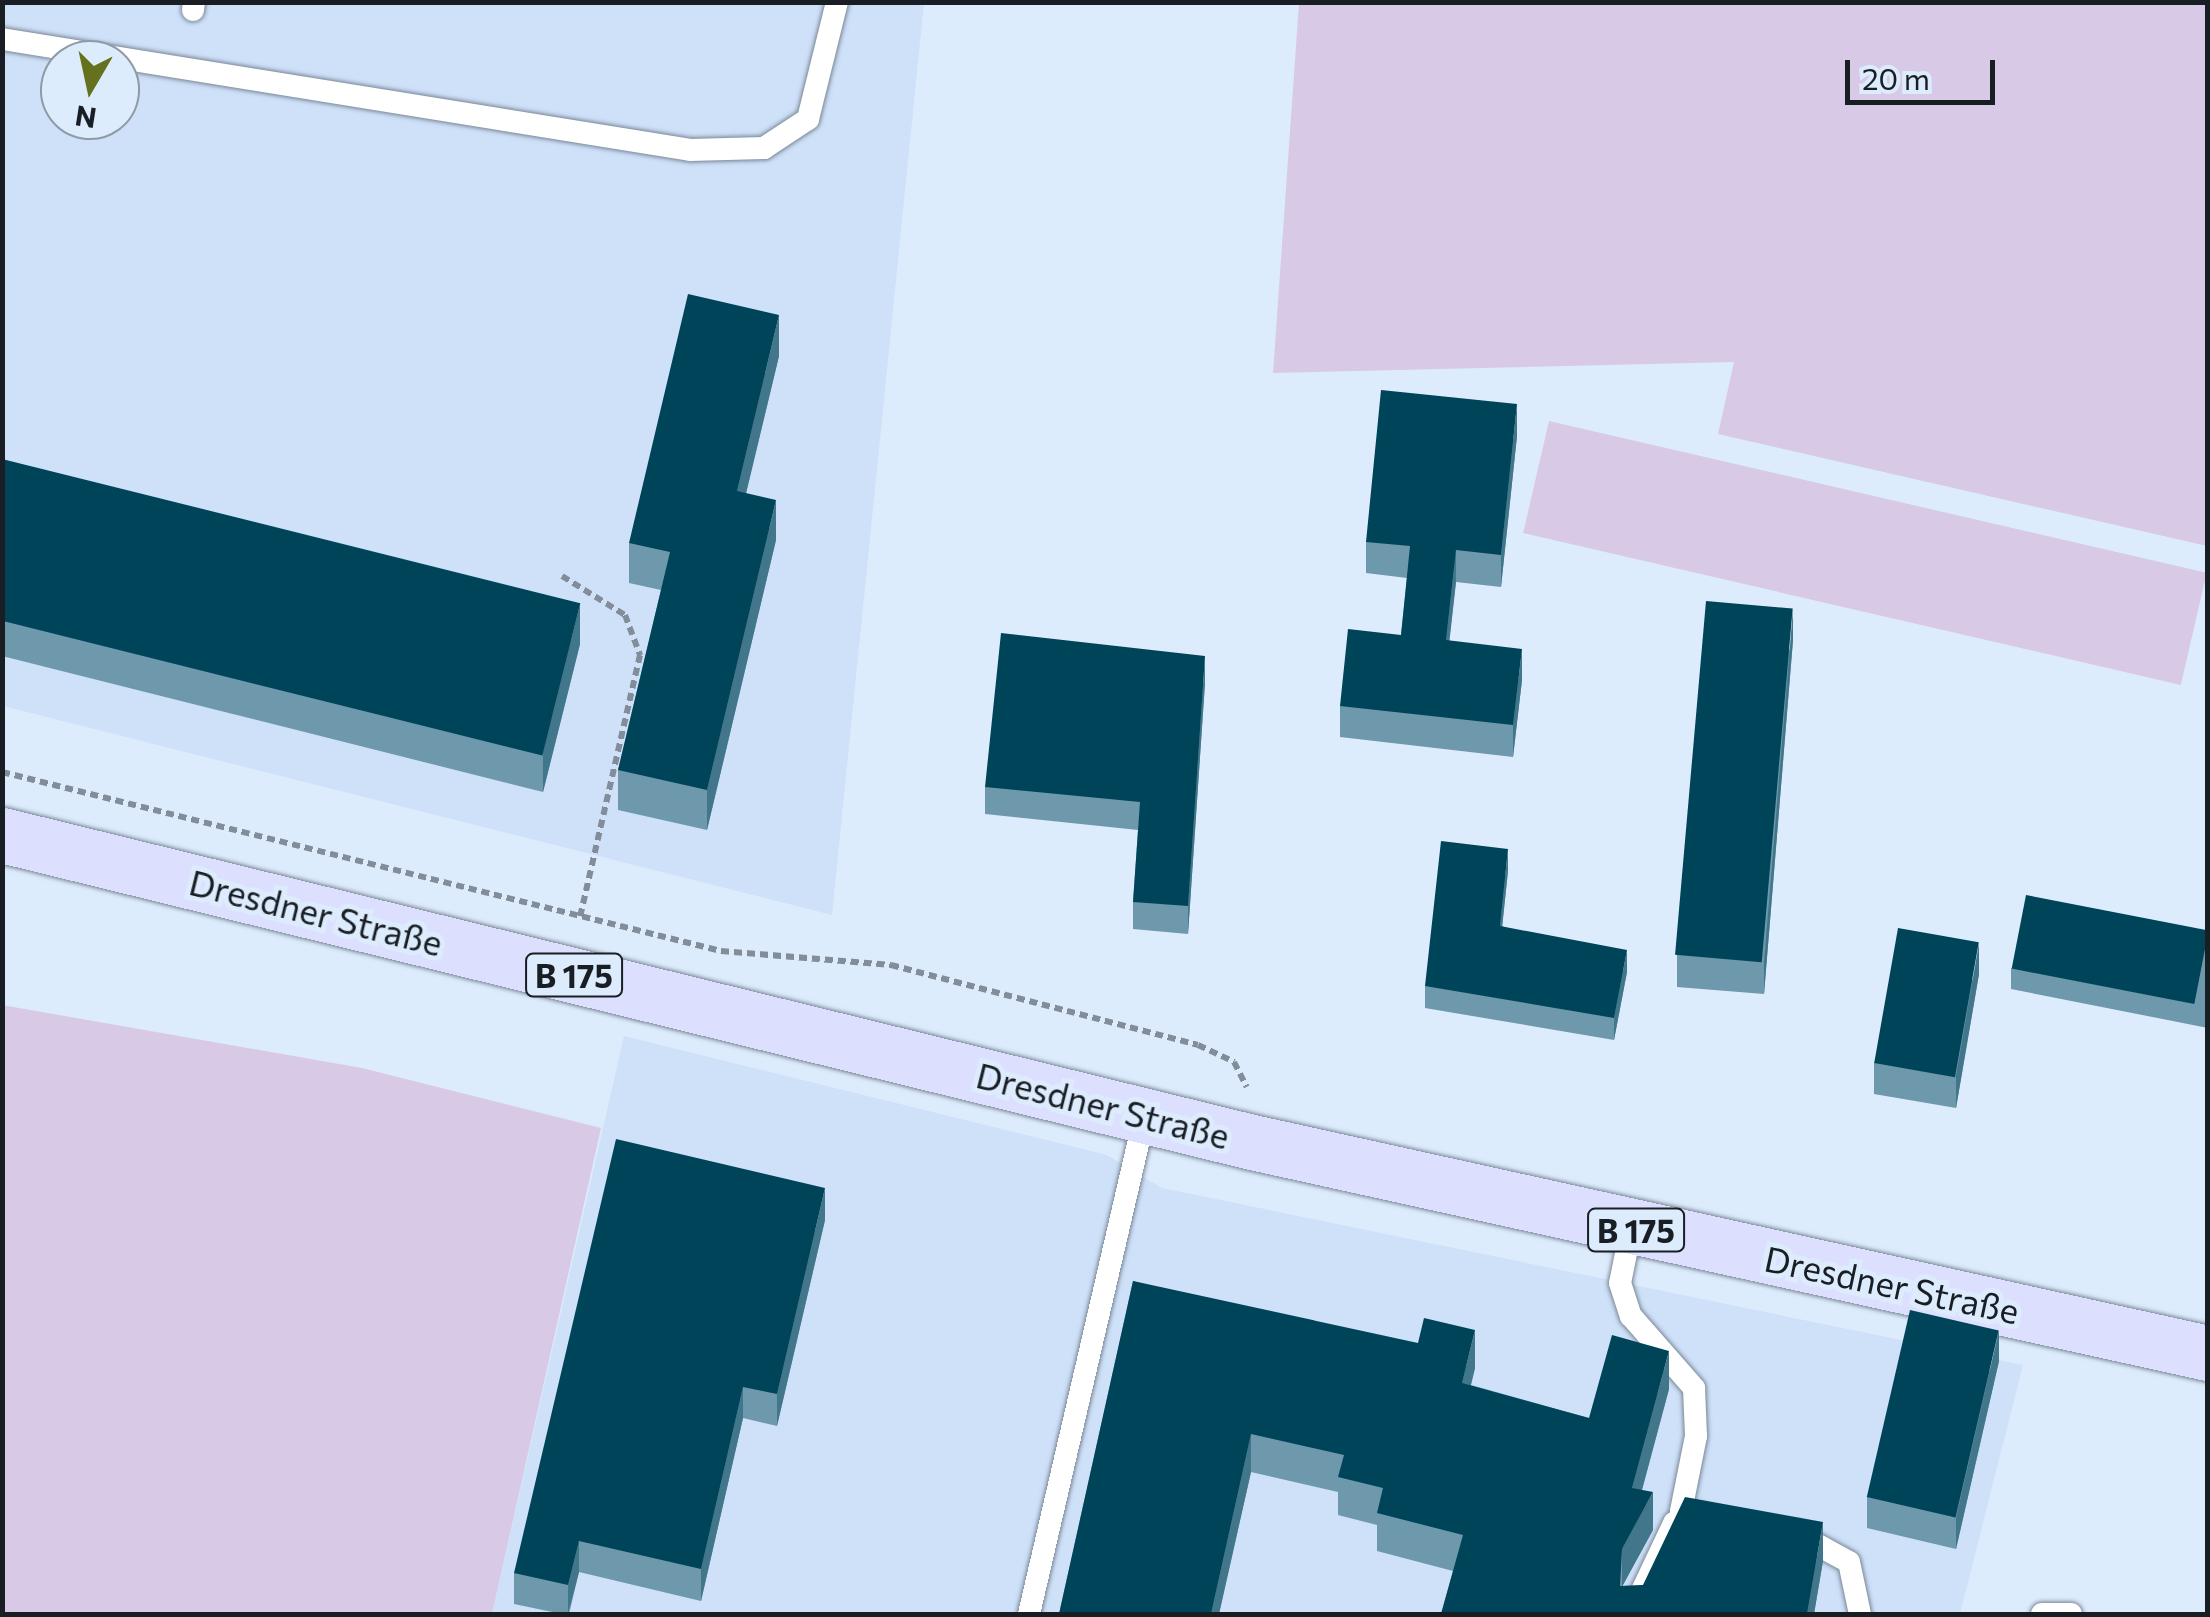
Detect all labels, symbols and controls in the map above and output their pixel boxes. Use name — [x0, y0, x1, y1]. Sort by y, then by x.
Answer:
north arrow — [40, 40, 140, 140]
scale bar — [1850, 40, 2000, 102]
text: 20 m — [1862, 59, 1930, 96]
text: N — [73, 99, 99, 136]
street label: Dresdner Straße — [185, 860, 447, 964]
road number: B 175 — [524, 948, 624, 1002]
street label: Dresdner Straße — [972, 1053, 1234, 1157]
road number: B 175 — [1586, 1203, 1686, 1257]
street label: Dresdner Straße — [1761, 1237, 2023, 1331]

